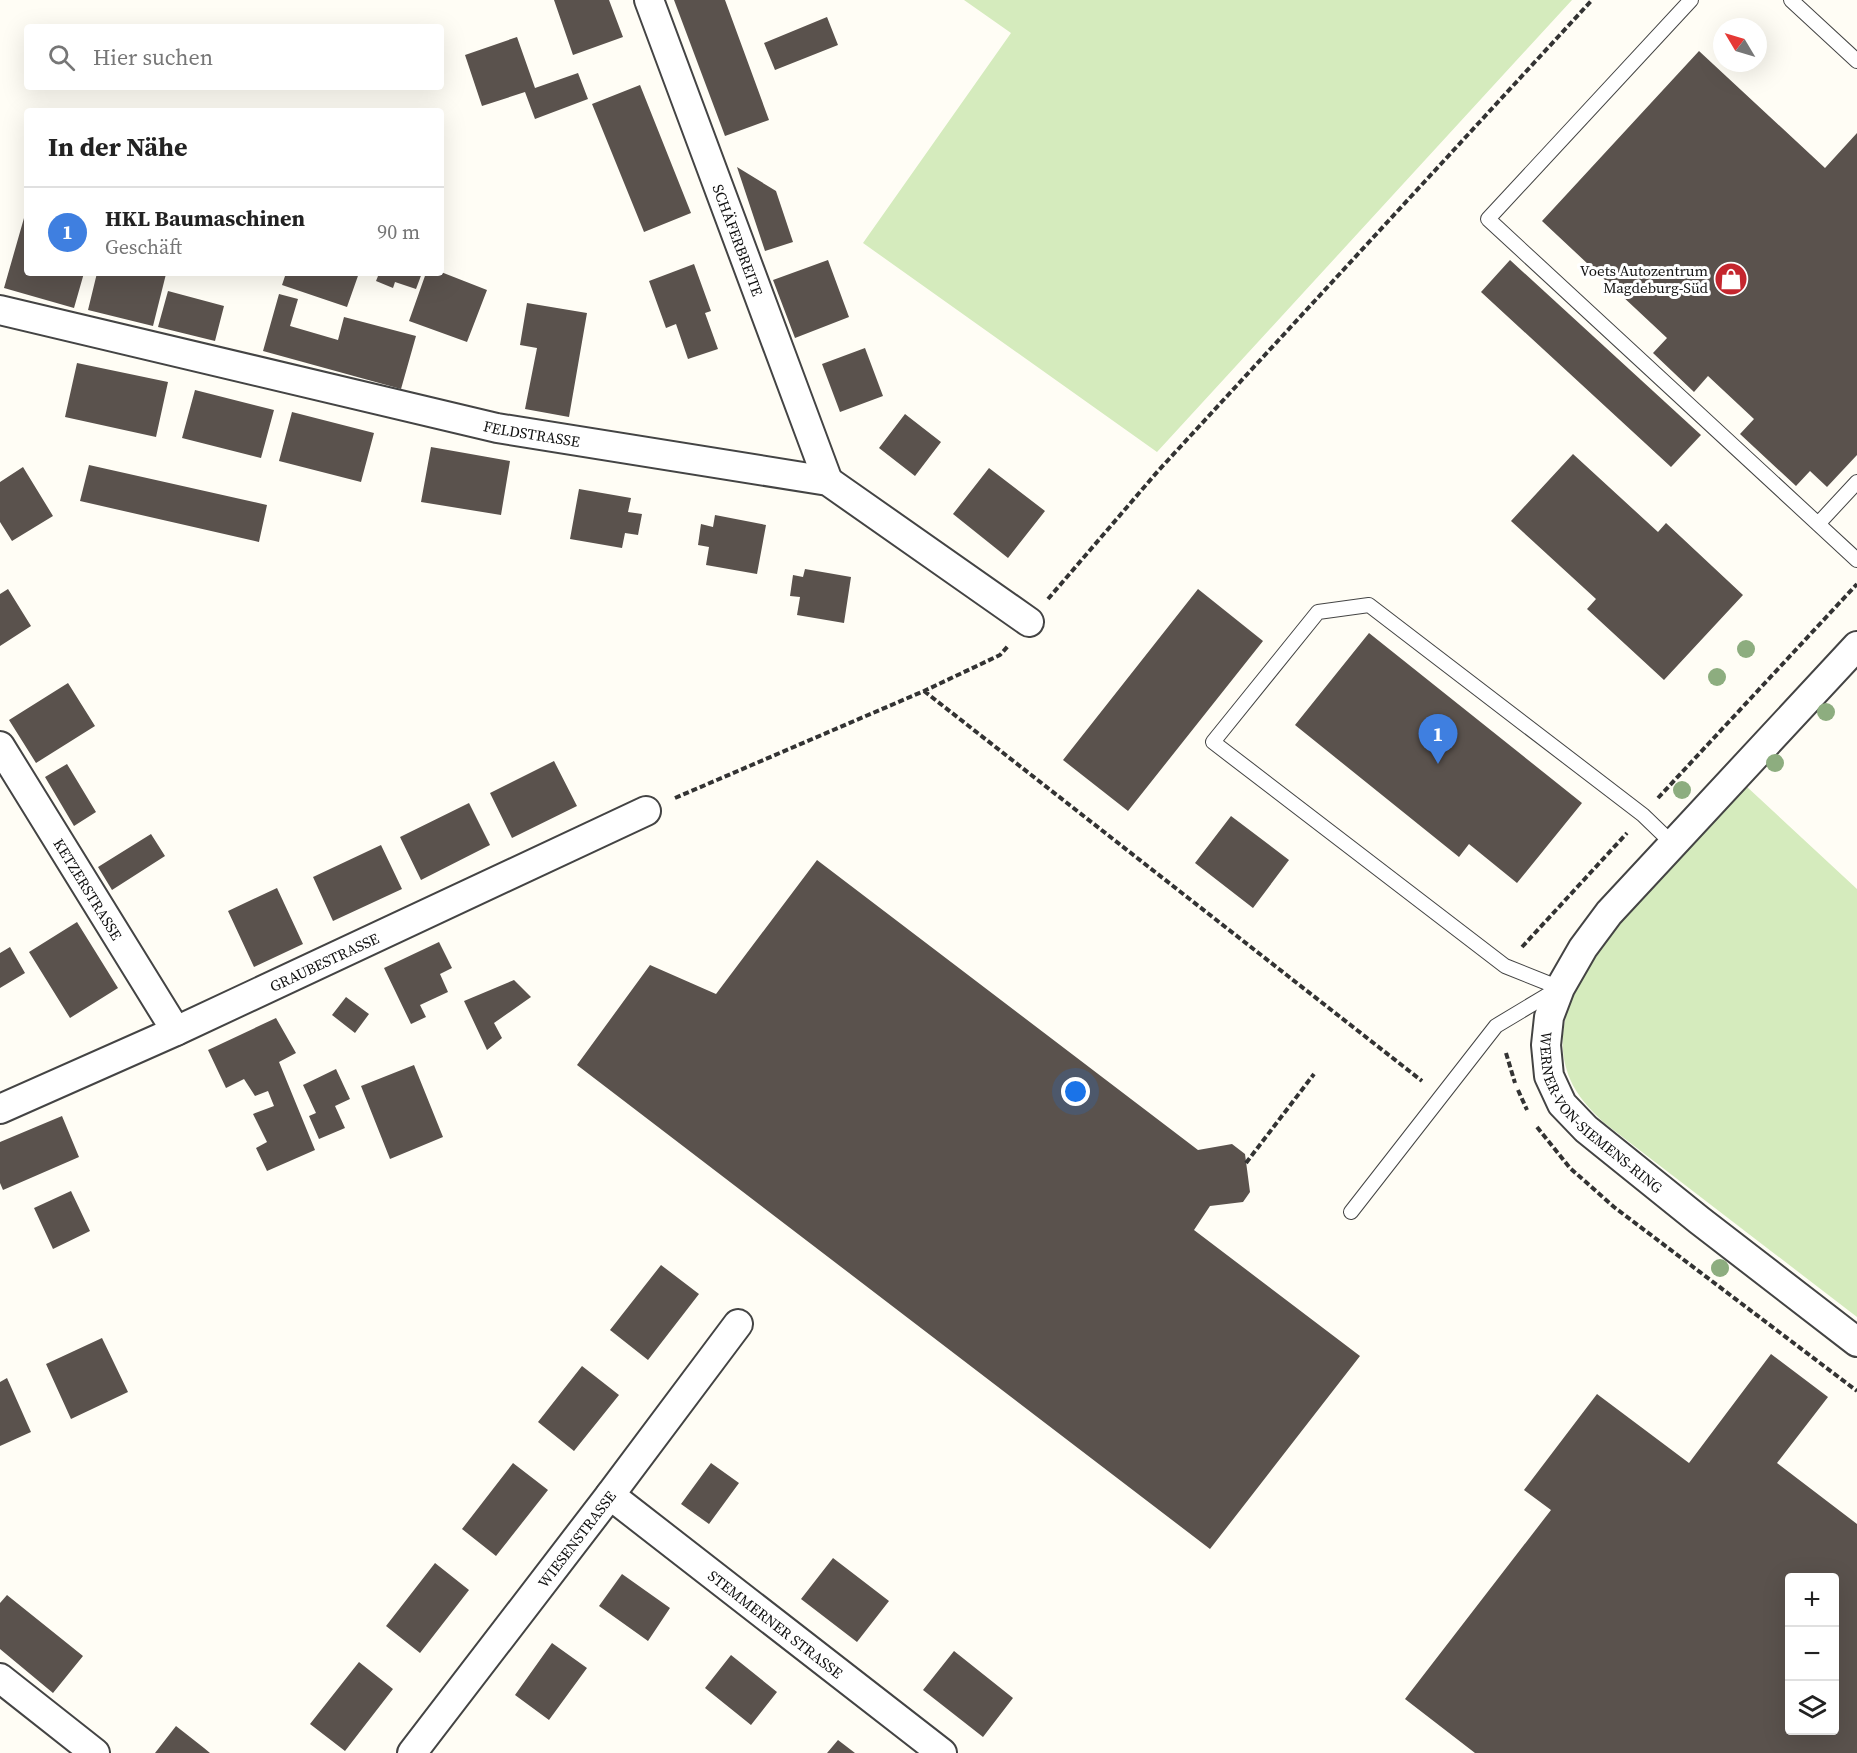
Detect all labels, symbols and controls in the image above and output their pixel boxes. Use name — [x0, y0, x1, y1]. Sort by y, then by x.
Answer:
north arrow — [1713, 18, 1767, 72]
search box — [24, 24, 444, 90]
icon: search — [45, 41, 78, 74]
text: Hier suchen — [93, 42, 213, 72]
text: In der Nähe — [48, 129, 188, 165]
street label: SCHÄFERBREITE — [708, 181, 769, 299]
text: HKL Baumaschinen — [105, 203, 305, 233]
text: 1 — [62, 218, 73, 246]
text: 90 m — [377, 218, 420, 246]
text: Geschäft — [105, 233, 182, 261]
place label: Voets Autozentrum Magdeburg-Süd — [1580, 260, 1708, 298]
shop icon: Voets Autozentrum Magdeburg-Süd — [1713, 261, 1749, 297]
street label: FELDSTRASSE — [481, 415, 582, 452]
pin: 1 — [1418, 714, 1458, 764]
street label: KETZERSTRASSE — [49, 834, 128, 944]
street label: GRAUBESTRASSE — [266, 927, 382, 996]
street label: WERNER-VON-SIEMENS-RING — [1535, 1031, 1667, 1197]
your location — [1061, 1077, 1090, 1106]
street label: WIESENSTRASSE — [532, 1486, 620, 1592]
street label: STEMMERNER STRASSE — [704, 1565, 848, 1683]
map controls — [1785, 1573, 1839, 1735]
button: + — [1785, 1573, 1839, 1627]
button: − — [1785, 1627, 1839, 1681]
button: layers — [1785, 1681, 1839, 1735]

